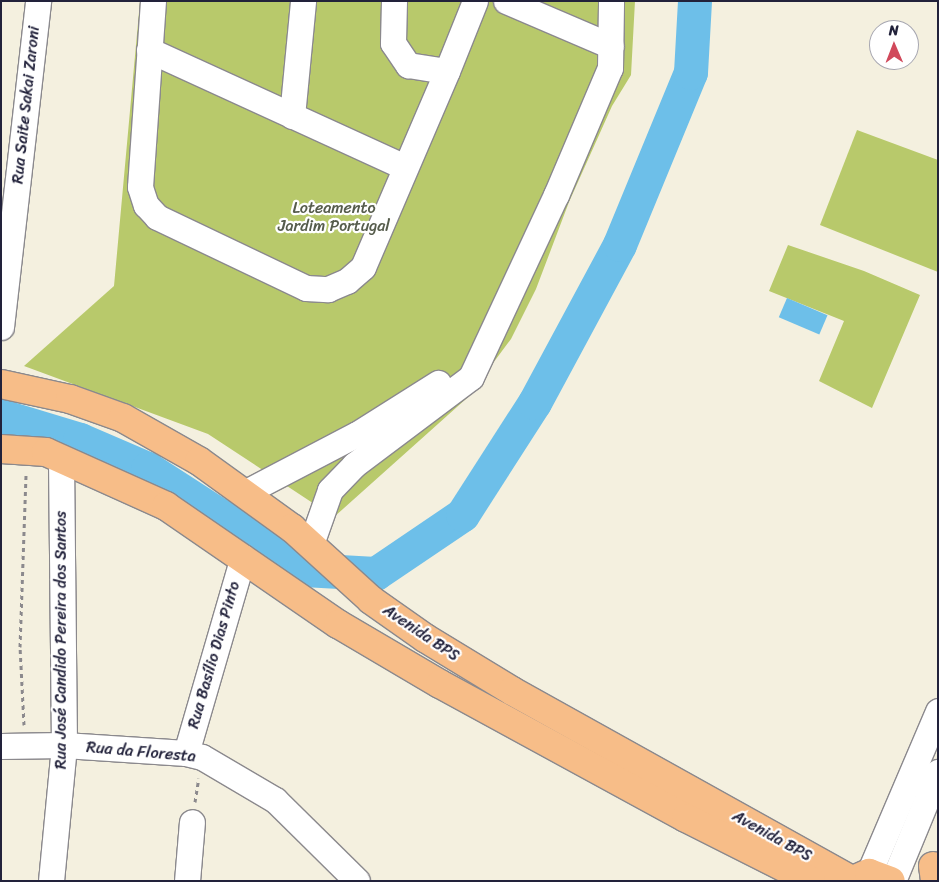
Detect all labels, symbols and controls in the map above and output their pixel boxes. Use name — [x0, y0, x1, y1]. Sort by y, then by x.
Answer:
text: N — [889, 18, 899, 43]
north arrow — [869, 20, 919, 70]
street label: Rua Saite Sakai Zaroni — [8, 25, 44, 185]
park label: Loteamento Jardim Portugal — [278, 198, 390, 236]
street label: Rua José Candido Pereira dos Santos — [51, 511, 71, 769]
street label: Rua Basílio Dias Pinto — [184, 579, 244, 731]
street label: Avenida BPS — [379, 600, 463, 666]
street label: Rua da Floresta — [86, 738, 196, 766]
street label: Avenida BPS — [729, 806, 815, 866]

